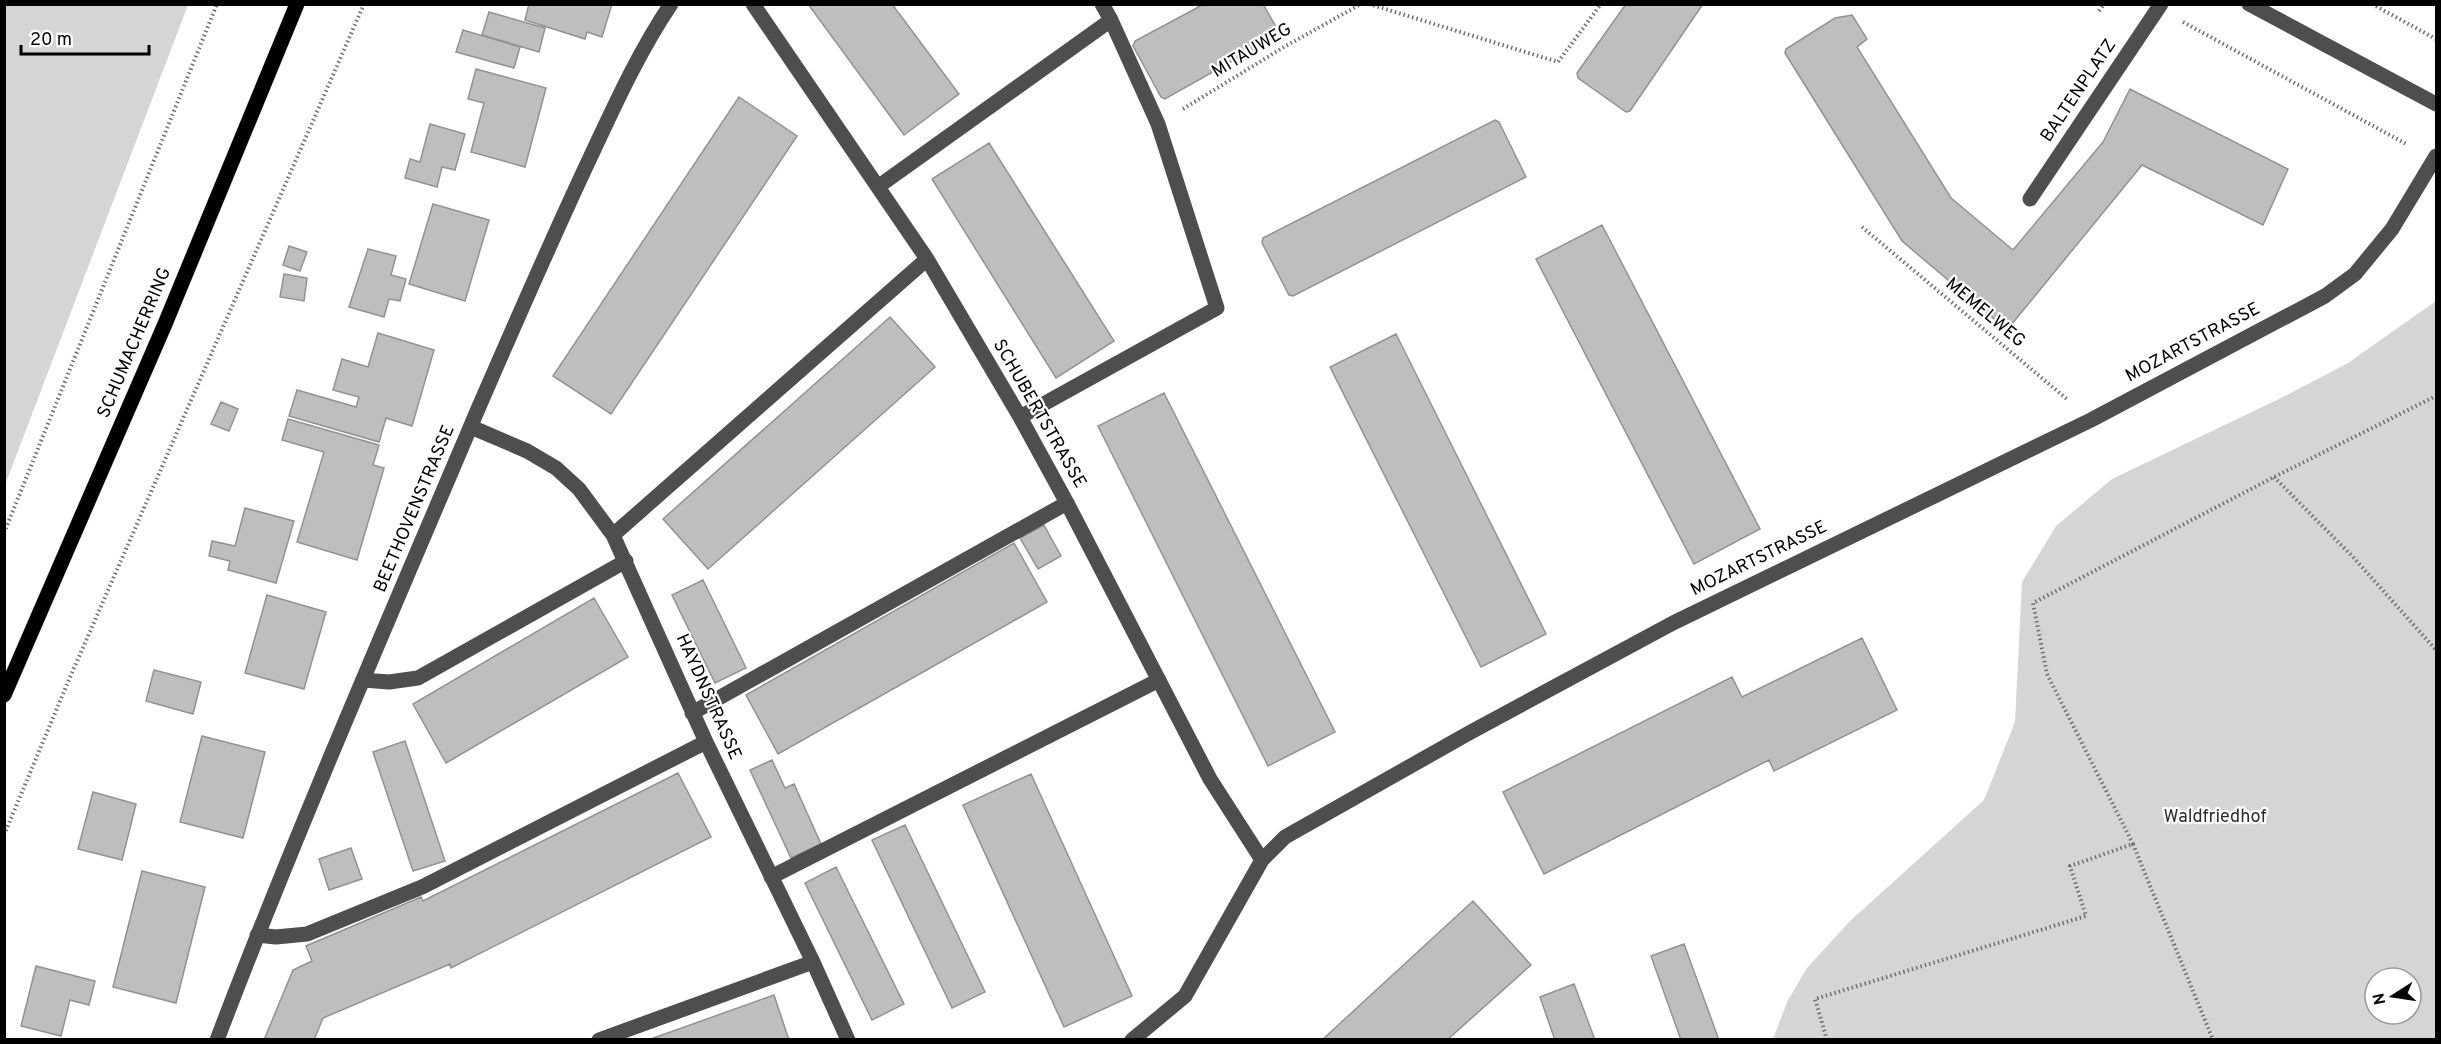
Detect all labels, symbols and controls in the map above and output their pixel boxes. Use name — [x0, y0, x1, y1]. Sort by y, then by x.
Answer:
scale bar — [21, 18, 148, 56]
street label: MITAUWEG — [1208, 18, 1296, 84]
text: 20 m — [30, 29, 72, 52]
street label: BALTENPLATZ — [2036, 35, 2122, 147]
street label: SCHUMACHERRING — [93, 264, 177, 422]
street label: MEMELWEG — [1940, 273, 2030, 353]
street label: MOZARTSTRASSE — [2122, 298, 2264, 388]
street label: SCHUBERTSTRASSE — [987, 335, 1091, 493]
street label: BEETHOVENSTRASSE — [369, 422, 461, 596]
street label: MOZARTSTRASSE — [1687, 516, 1831, 602]
street label: HAYDNSTRASSE — [670, 630, 746, 764]
park label: Waldfriedhof — [2164, 806, 2266, 829]
north arrow — [2363, 966, 2423, 1026]
text: N — [2369, 991, 2391, 1006]

